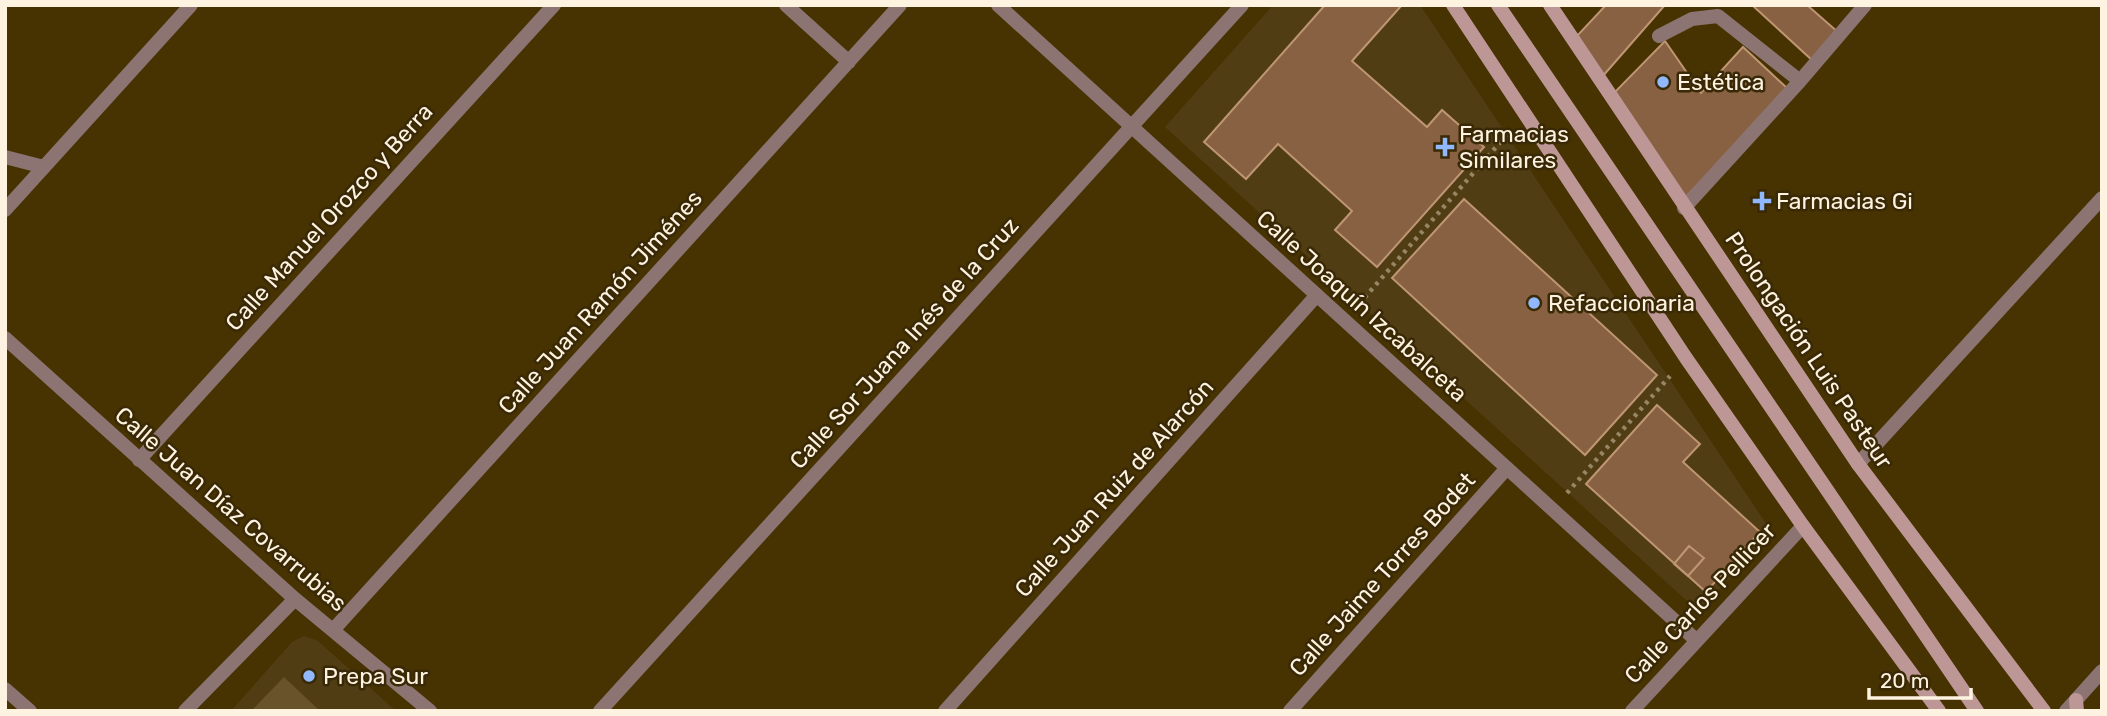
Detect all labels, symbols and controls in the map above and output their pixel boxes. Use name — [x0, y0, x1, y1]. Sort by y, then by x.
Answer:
place label: Estética — [1677, 68, 1764, 96]
marker: Estética — [1655, 74, 1671, 90]
street label: Calle Manuel Orozco y Berra — [220, 98, 438, 336]
place label: Farmacias Similares — [1459, 120, 1569, 174]
marker: Farmacias Similares — [1437, 139, 1453, 155]
street label: Calle Juan Ramón Jiménes — [492, 184, 708, 420]
place label: Farmacias Gi — [1776, 187, 1913, 215]
marker: Farmacias Gi — [1754, 193, 1770, 209]
street label: Calle Joaquín Izcabalceta — [1251, 204, 1473, 408]
street label: Calle Sor Juana Inés de la Cruz — [784, 212, 1024, 474]
street label: Prolongación Luis Pasteur — [1719, 226, 1899, 474]
place label: Refaccionaria — [1548, 289, 1695, 317]
marker: Refaccionaria — [1526, 295, 1542, 311]
street label: Calle Juan Ruiz de Alarcón — [1009, 373, 1219, 603]
street label: Calle Juan Díaz Covarrubias — [109, 401, 353, 617]
street label: Calle Jaime Torres Bodet — [1283, 466, 1481, 682]
street label: Calle Carlos Pellicer — [1618, 517, 1782, 689]
scale bar — [1869, 656, 1970, 700]
place label: Prepa Sur — [323, 662, 428, 690]
marker: Prepa Sur — [301, 668, 317, 684]
text: 20 m — [1880, 668, 1929, 693]

